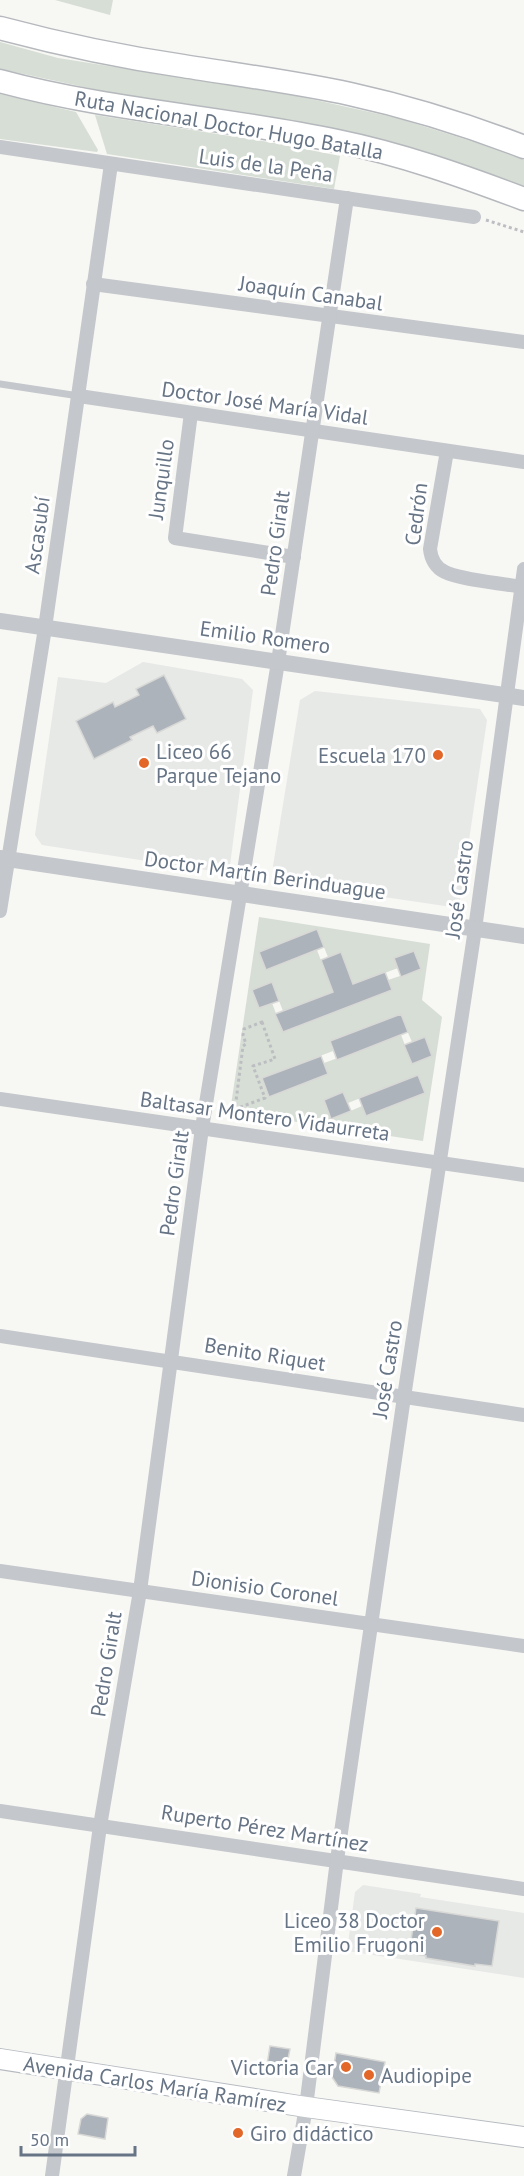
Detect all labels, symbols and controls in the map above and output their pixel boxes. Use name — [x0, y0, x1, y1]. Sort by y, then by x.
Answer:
street label: Ruta Nacional Doctor Hugo Batalla — [72, 85, 386, 165]
street label: Luis de la Peña — [197, 142, 335, 188]
street label: Joaquín Canabal — [236, 269, 385, 316]
street label: Doctor José María Vidal — [160, 375, 370, 431]
street label: Junquillo — [142, 437, 180, 522]
street label: Cedrón — [399, 481, 433, 547]
street label: Pedro Giralt — [254, 489, 296, 597]
street label: Ascasubí — [18, 494, 56, 576]
street label: Emilio Romero — [198, 614, 332, 660]
place label: Liceo 66 Parque Tejano — [156, 738, 281, 789]
place label: Escuela 170 — [318, 742, 426, 769]
marker: Escuela 170 — [431, 748, 445, 762]
marker: Liceo 66 Parque Tejano — [137, 756, 151, 770]
street label: José Castro — [439, 838, 479, 941]
street label: Doctor Martín Berinduague — [143, 845, 387, 905]
street label: Baltasar Montero Vidaurreta — [138, 1085, 392, 1147]
street label: Pedro Giralt — [153, 1129, 195, 1237]
street label: José Castro — [366, 1318, 408, 1421]
street label: Benito Riquet — [202, 1331, 328, 1377]
street label: Dionisio Coronel — [190, 1564, 340, 1612]
street label: Pedro Giralt — [84, 1609, 128, 1719]
street label: Ruperto Pérez Martínez — [159, 1798, 371, 1858]
place label: Liceo 38 Doctor Emilio Frugoni — [284, 1907, 425, 1958]
marker: Liceo 38 Doctor Emilio Frugoni — [430, 1925, 444, 1939]
street label: Avenida Carlos María Ramírez — [22, 2050, 288, 2118]
place label: Victoria Car — [230, 2054, 334, 2081]
marker: Victoria Car — [339, 2060, 353, 2074]
place label: Audiopipe — [381, 2062, 472, 2089]
marker: Audiopipe — [362, 2068, 376, 2082]
scale bar — [21, 2119, 135, 2157]
place label: Giro didáctico — [250, 2120, 374, 2147]
marker: Giro didáctico — [231, 2126, 245, 2140]
text: 50 m — [30, 2128, 69, 2151]

